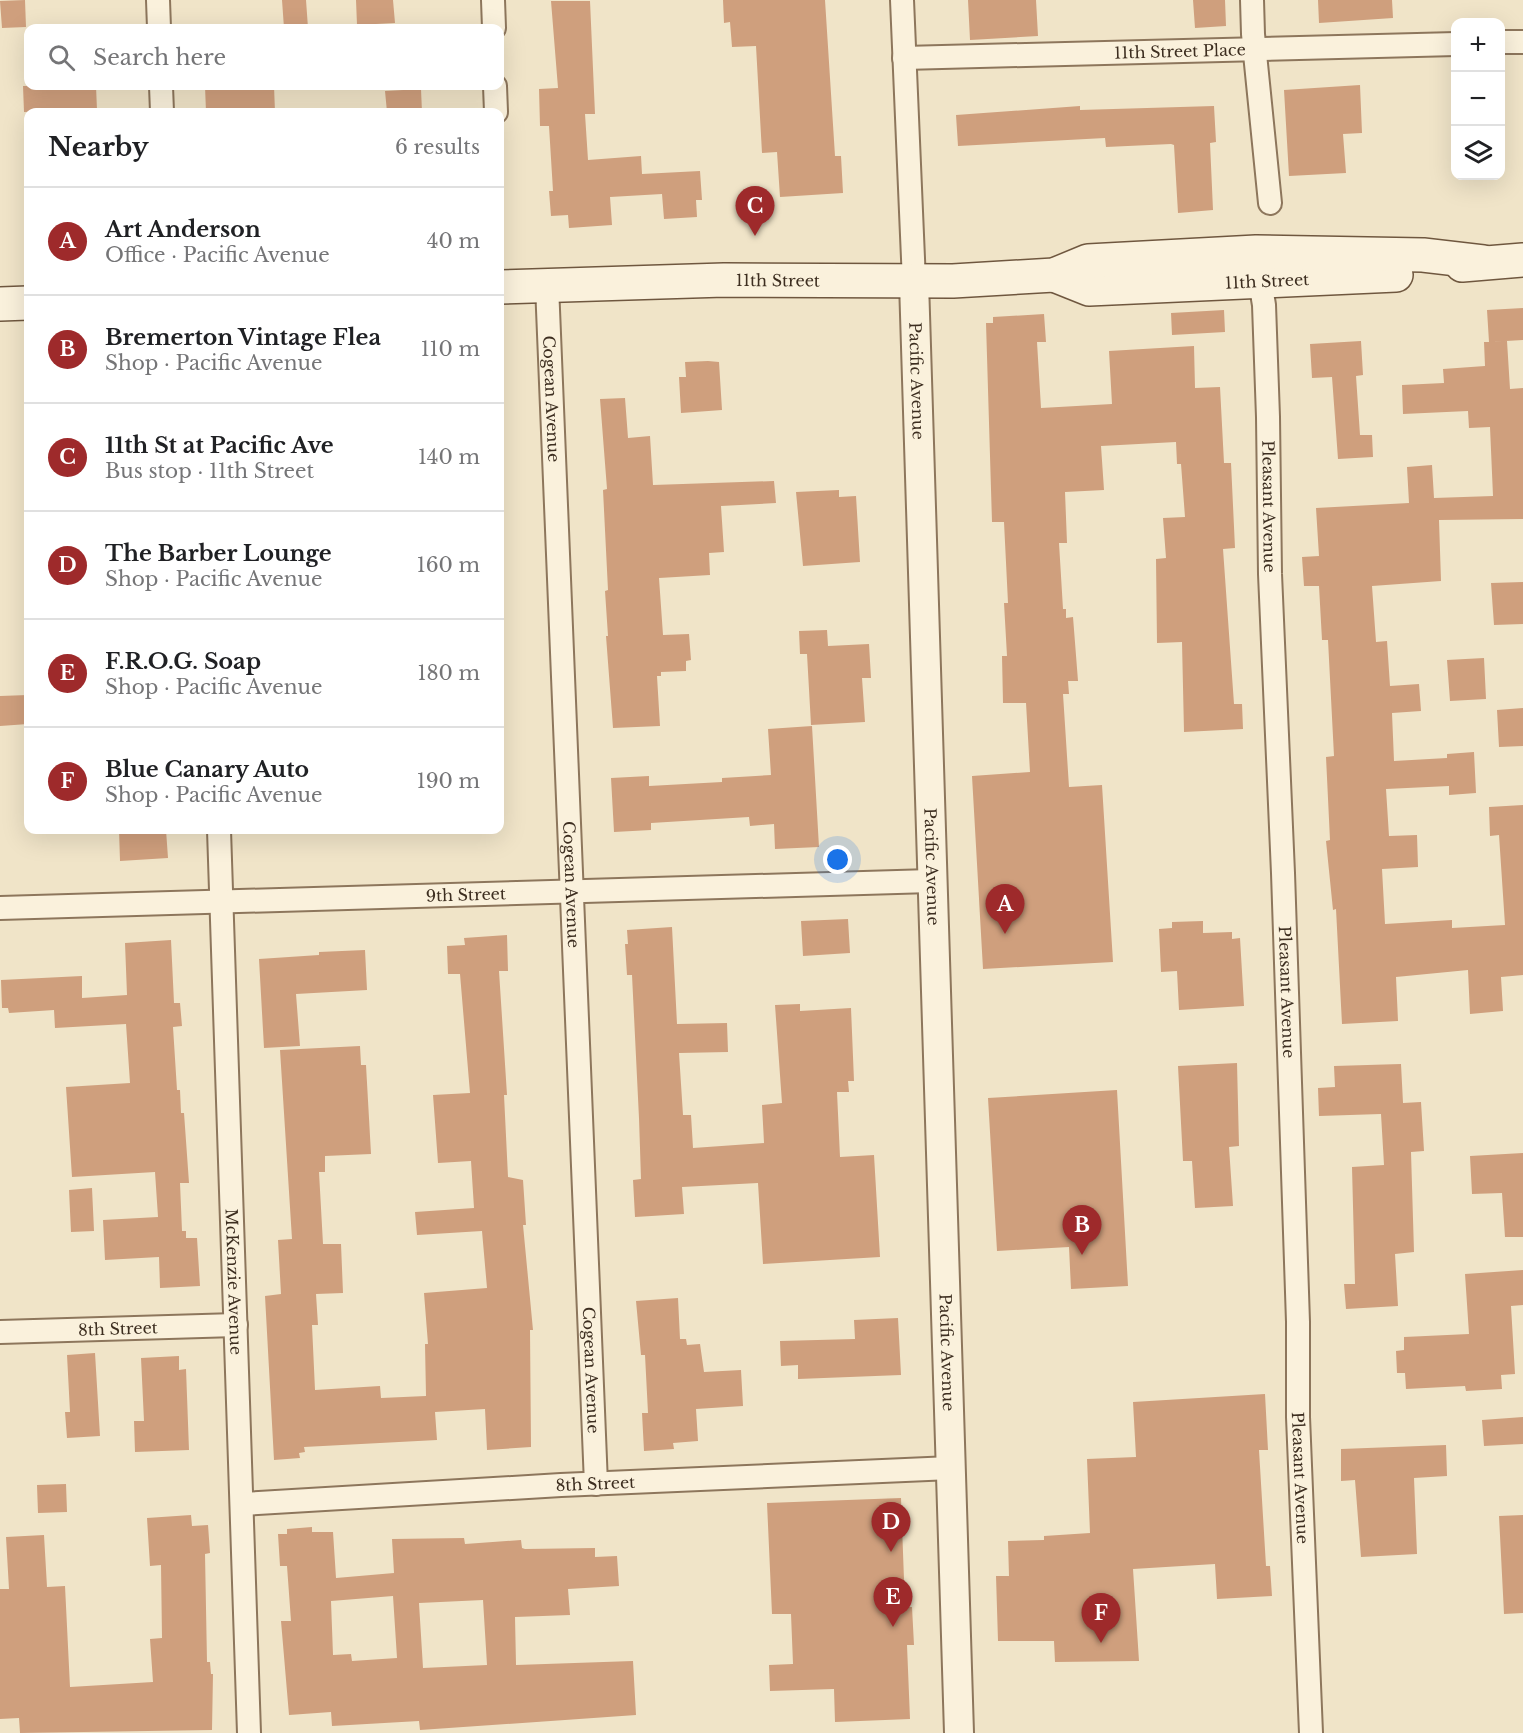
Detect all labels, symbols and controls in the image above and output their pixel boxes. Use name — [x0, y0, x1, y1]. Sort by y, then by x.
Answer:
map controls — [1451, 18, 1505, 180]
button: + — [1451, 18, 1505, 72]
search box — [24, 24, 504, 90]
street label: 11th Street Place — [1114, 39, 1246, 63]
icon: search — [45, 41, 78, 74]
text: Search here — [93, 44, 226, 71]
button: − — [1451, 72, 1505, 126]
button: layers — [1451, 126, 1505, 180]
text: Nearby — [48, 131, 149, 163]
text: 6 results — [395, 135, 480, 159]
pin: C — [736, 186, 774, 236]
text: Art Anderson — [105, 216, 261, 243]
text: A — [59, 229, 76, 253]
text: 40 m — [427, 229, 480, 253]
text: Office · Pacific Avenue — [105, 243, 330, 267]
street label: 11th Street — [1225, 269, 1310, 293]
street label: 11th Street — [736, 270, 820, 290]
street label: Pacific Avenue — [905, 322, 929, 440]
text: Bremerton Vintage Flea — [105, 324, 381, 351]
street label: Cogean Avenue — [539, 335, 564, 463]
text: B — [60, 337, 75, 361]
text: 110 m — [421, 337, 480, 361]
text: Shop · Pacific Avenue — [105, 351, 322, 375]
text: 11th St at Pacific Ave — [105, 432, 334, 459]
street label: Pleasant Avenue — [1258, 440, 1280, 573]
text: C — [59, 445, 76, 469]
text: 140 m — [418, 445, 480, 469]
text: Bus stop · 11th Street — [105, 459, 314, 483]
text: The Barber Lounge — [105, 540, 332, 567]
text: D — [58, 553, 77, 577]
text: 160 m — [417, 553, 480, 577]
text: Shop · Pacific Avenue — [105, 567, 322, 591]
text: F.R.O.G. Soap — [105, 648, 261, 675]
text: E — [60, 661, 75, 685]
text: 180 m — [417, 661, 480, 685]
text: Shop · Pacific Avenue — [105, 675, 322, 699]
text: Blue Canary Auto — [105, 756, 309, 783]
text: F — [61, 769, 74, 793]
text: 190 m — [417, 769, 480, 793]
text: Shop · Pacific Avenue — [105, 783, 322, 807]
street label: Pacific Avenue — [920, 808, 944, 926]
street label: Cogean Avenue — [559, 821, 584, 948]
your location — [823, 845, 852, 874]
street label: 9th Street — [425, 883, 506, 906]
pin: A — [986, 884, 1024, 934]
street label: Pleasant Avenue — [1275, 926, 1299, 1059]
pin: B — [1062, 1206, 1102, 1255]
street label: McKenzie Avenue — [222, 1208, 246, 1355]
street label: Pacific Avenue — [935, 1293, 959, 1412]
street label: Cogean Avenue — [579, 1306, 604, 1434]
street label: 8th Street — [78, 1317, 158, 1340]
street label: Pleasant Avenue — [1288, 1411, 1313, 1544]
street label: 8th Street — [555, 1472, 636, 1495]
pin: D — [872, 1502, 910, 1552]
pin: E — [874, 1578, 912, 1627]
pin: F — [1082, 1594, 1120, 1643]

